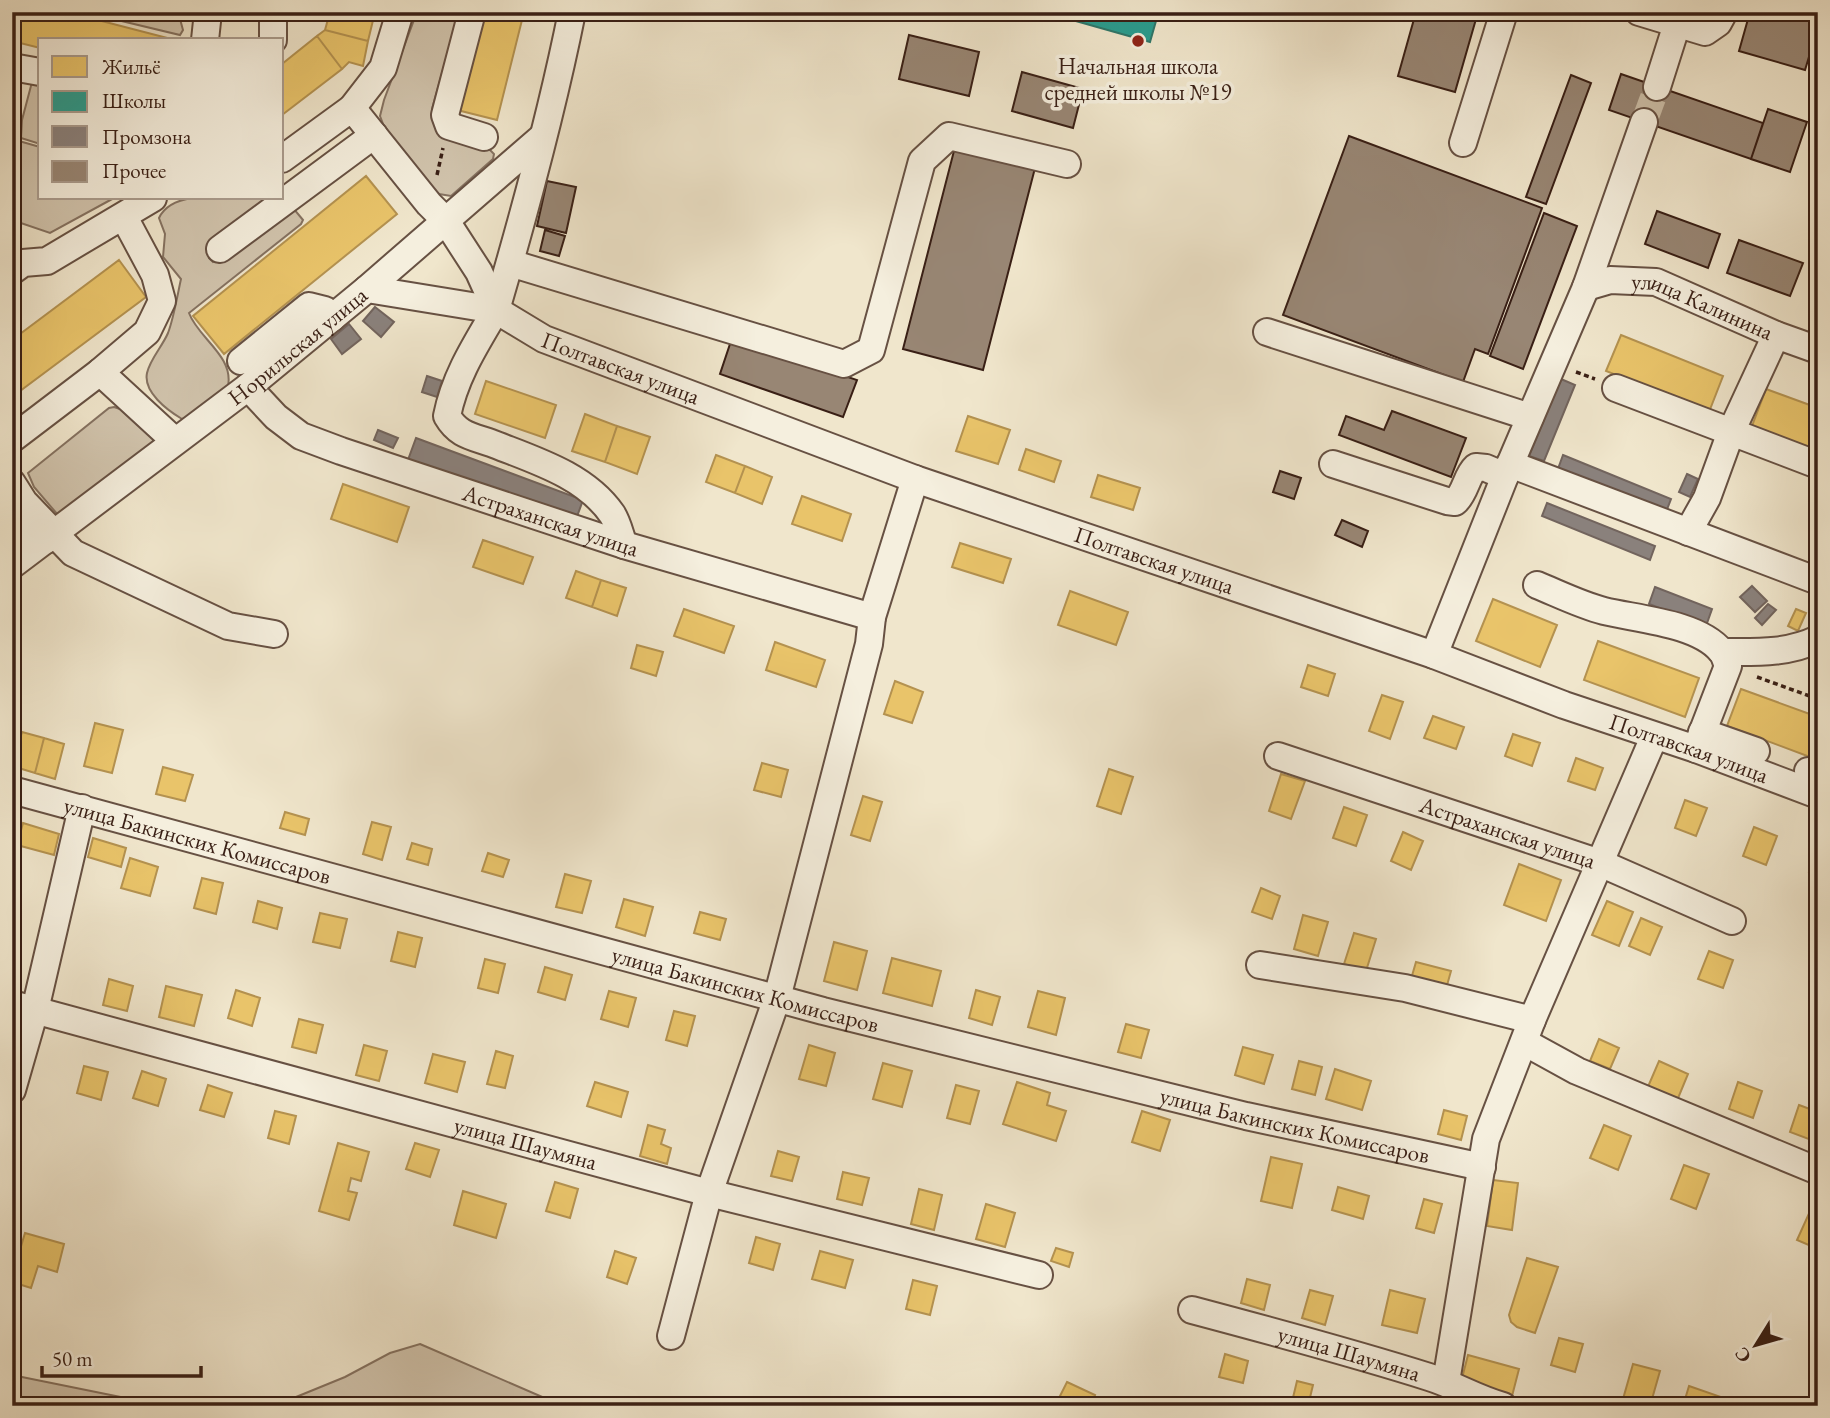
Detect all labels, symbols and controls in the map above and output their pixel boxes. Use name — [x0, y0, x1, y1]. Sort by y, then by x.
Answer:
marker: Начальная школа средней школы №19 — [1130, 33, 1146, 49]
legend — [38, 38, 284, 200]
place label: Начальная школа средней школы №19 — [1044, 51, 1232, 107]
text: Жильё — [101, 53, 161, 80]
text: Школы — [102, 87, 166, 114]
text: Промзона — [102, 123, 192, 150]
text: Прочее — [102, 157, 166, 184]
street label: улица Калинина — [1631, 266, 1779, 347]
street label: Норильская улица — [222, 279, 374, 412]
street label: Полтавская улица — [537, 324, 705, 412]
street label: Астраханская улица — [458, 477, 643, 564]
street label: Полтавская улица — [1070, 519, 1239, 601]
street label: Полтавская улица — [1605, 706, 1773, 790]
street label: Астраханская улица — [1415, 789, 1600, 876]
street label: улица Бакинских Комиссаров — [60, 790, 334, 891]
street label: улица Бакинских Комиссаров — [608, 939, 882, 1039]
street label: улица Бакинских Комиссаров — [1157, 1080, 1433, 1170]
street label: улица Шаумяна — [451, 1110, 601, 1177]
north arrow — [1722, 1310, 1792, 1380]
street label: улица Шаумяна — [1274, 1319, 1425, 1389]
scale bar — [42, 1334, 201, 1378]
text: С — [1729, 1342, 1757, 1368]
text: 50 m — [52, 1345, 93, 1372]

